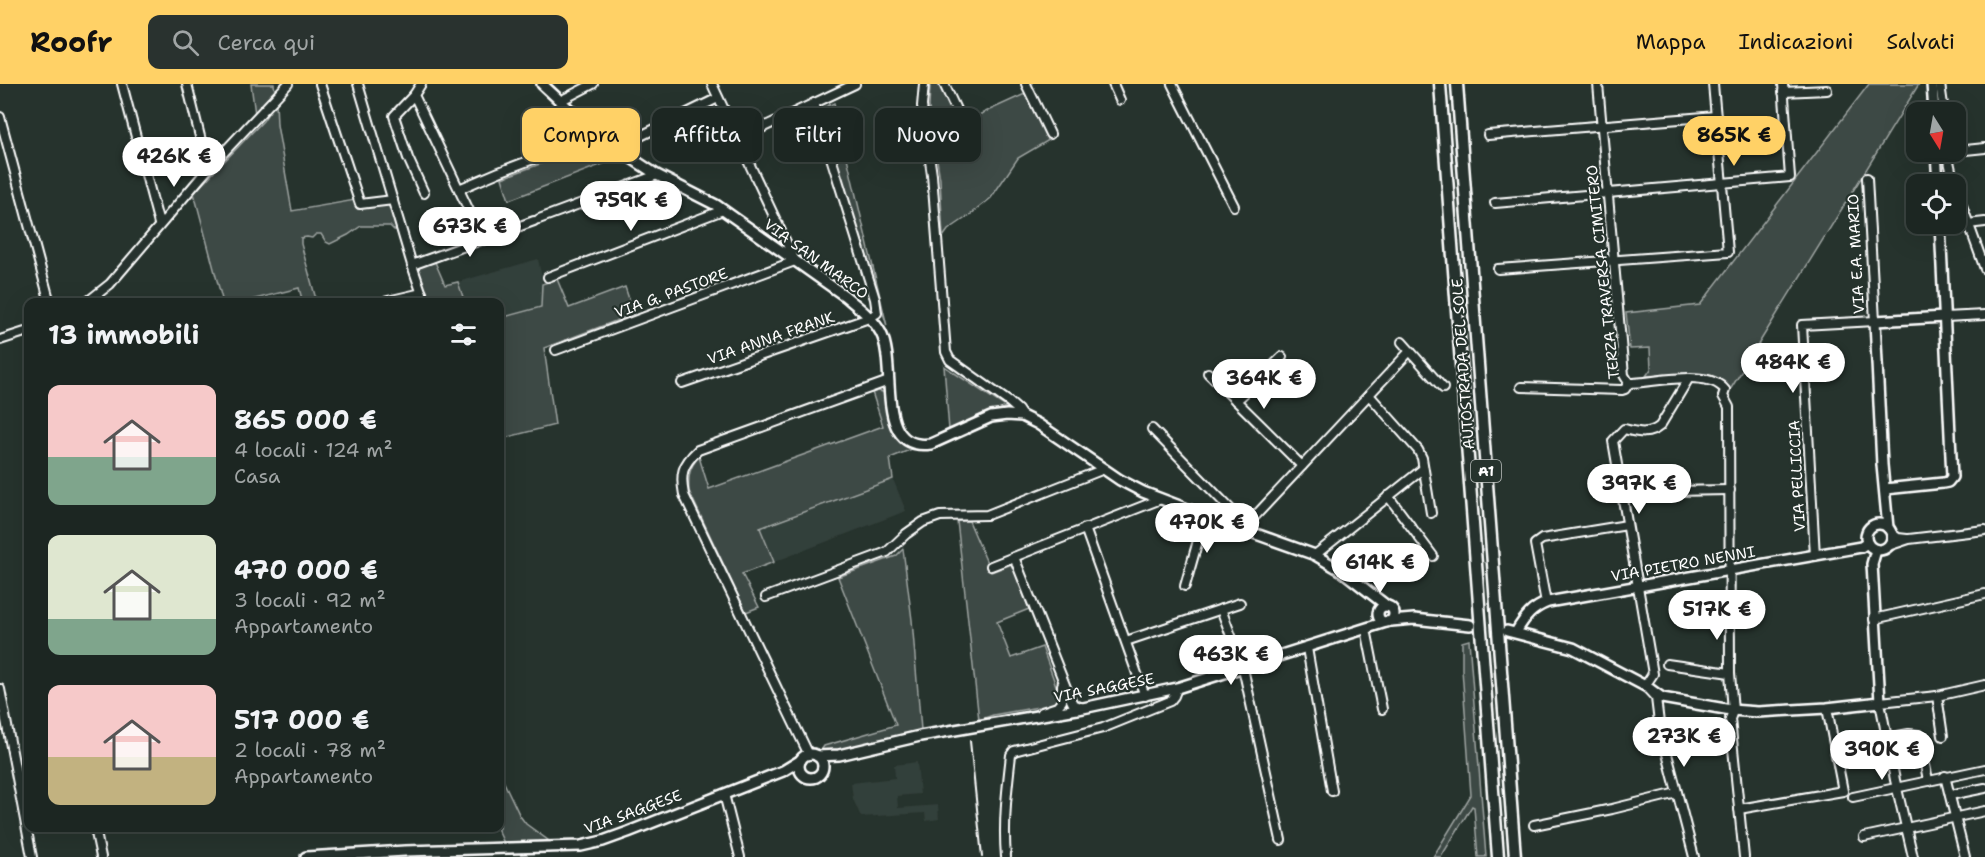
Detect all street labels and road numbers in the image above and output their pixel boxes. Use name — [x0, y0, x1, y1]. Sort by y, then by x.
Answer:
street label: TERZA TRAVERSA CIMITERO — [1582, 164, 1624, 380]
street label: VIA E.A. MARIO — [1843, 194, 1869, 314]
street label: VIA SAN MARCO — [760, 214, 872, 304]
street label: VIA G. PASTORE — [612, 263, 730, 323]
street label: AUTOSTRADA DEL SOLE — [1447, 278, 1479, 450]
street label: VIA ANNA FRANK — [705, 307, 838, 369]
street label: VIA PELLICCIA — [1784, 420, 1810, 532]
road number: A1 — [1471, 460, 1501, 482]
street label: VIA PIETRO NENNI — [1609, 541, 1757, 587]
street label: VIA SAGGESE — [1052, 668, 1156, 708]
street label: VIA SAGGESE — [581, 785, 685, 839]

